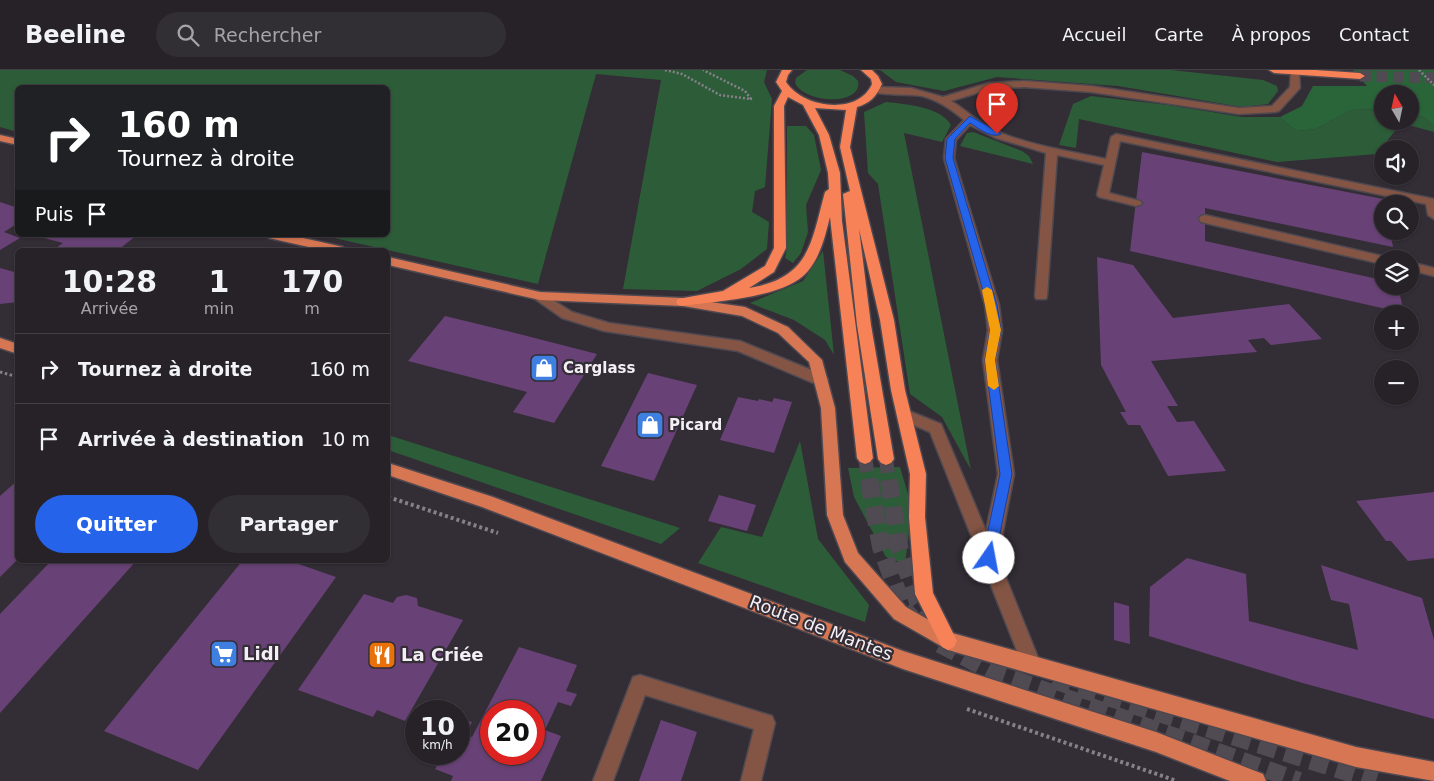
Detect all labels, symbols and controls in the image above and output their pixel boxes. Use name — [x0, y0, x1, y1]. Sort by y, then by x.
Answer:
search box — [156, 12, 506, 57]
text: Beeline — [25, 21, 126, 49]
icon: search — [174, 21, 202, 49]
text: Rechercher — [214, 24, 321, 46]
text: Accueil — [1062, 24, 1127, 45]
text: Carte — [1155, 24, 1204, 45]
text: À propos — [1232, 24, 1311, 45]
text: Contact — [1339, 24, 1409, 45]
pin — [976, 83, 1018, 134]
north arrow — [1374, 85, 1419, 130]
map controls — [1374, 85, 1419, 405]
icon: arrive — [983, 90, 1011, 118]
icon: right — [35, 105, 100, 170]
text: 160 m — [118, 105, 240, 145]
button: sound — [1374, 140, 1419, 185]
text: Tournez à droite — [118, 146, 295, 171]
button: search — [1374, 195, 1419, 240]
icon: arrive — [83, 200, 111, 228]
text: Puis — [35, 203, 73, 225]
button: layers — [1374, 250, 1419, 295]
text: 10:28 — [62, 264, 157, 299]
text: 1 — [208, 264, 229, 299]
text: 170 — [281, 264, 343, 299]
text: Arrivée — [81, 299, 138, 318]
text: min — [204, 299, 234, 318]
text: m — [304, 299, 320, 318]
button: + — [1374, 305, 1419, 350]
shop icon: Carglass — [529, 353, 559, 383]
icon: right — [35, 355, 63, 383]
text: Tournez à droite — [78, 358, 252, 380]
text: 160 m — [309, 358, 370, 380]
place label: Carglass — [563, 359, 635, 377]
button: − — [1374, 360, 1419, 405]
shop icon: Picard — [635, 410, 665, 440]
place label: Picard — [669, 416, 722, 434]
icon: arrive — [35, 425, 63, 453]
text: Arrivée à destination — [78, 428, 304, 450]
text: 10 m — [321, 428, 370, 450]
button: Quitter — [35, 495, 198, 553]
button: Partager — [208, 495, 370, 553]
position arrow — [962, 531, 1014, 583]
street label: Route de Mantes — [747, 591, 896, 665]
supermarket icon: Lidl — [209, 639, 239, 669]
restaurant icon: La Criée — [367, 640, 397, 670]
place label: Lidl — [243, 643, 280, 664]
place label: La Criée — [401, 644, 484, 665]
speed limit sign: 20 — [480, 700, 545, 765]
text: 10 — [420, 712, 455, 741]
text: km/h — [422, 738, 453, 752]

